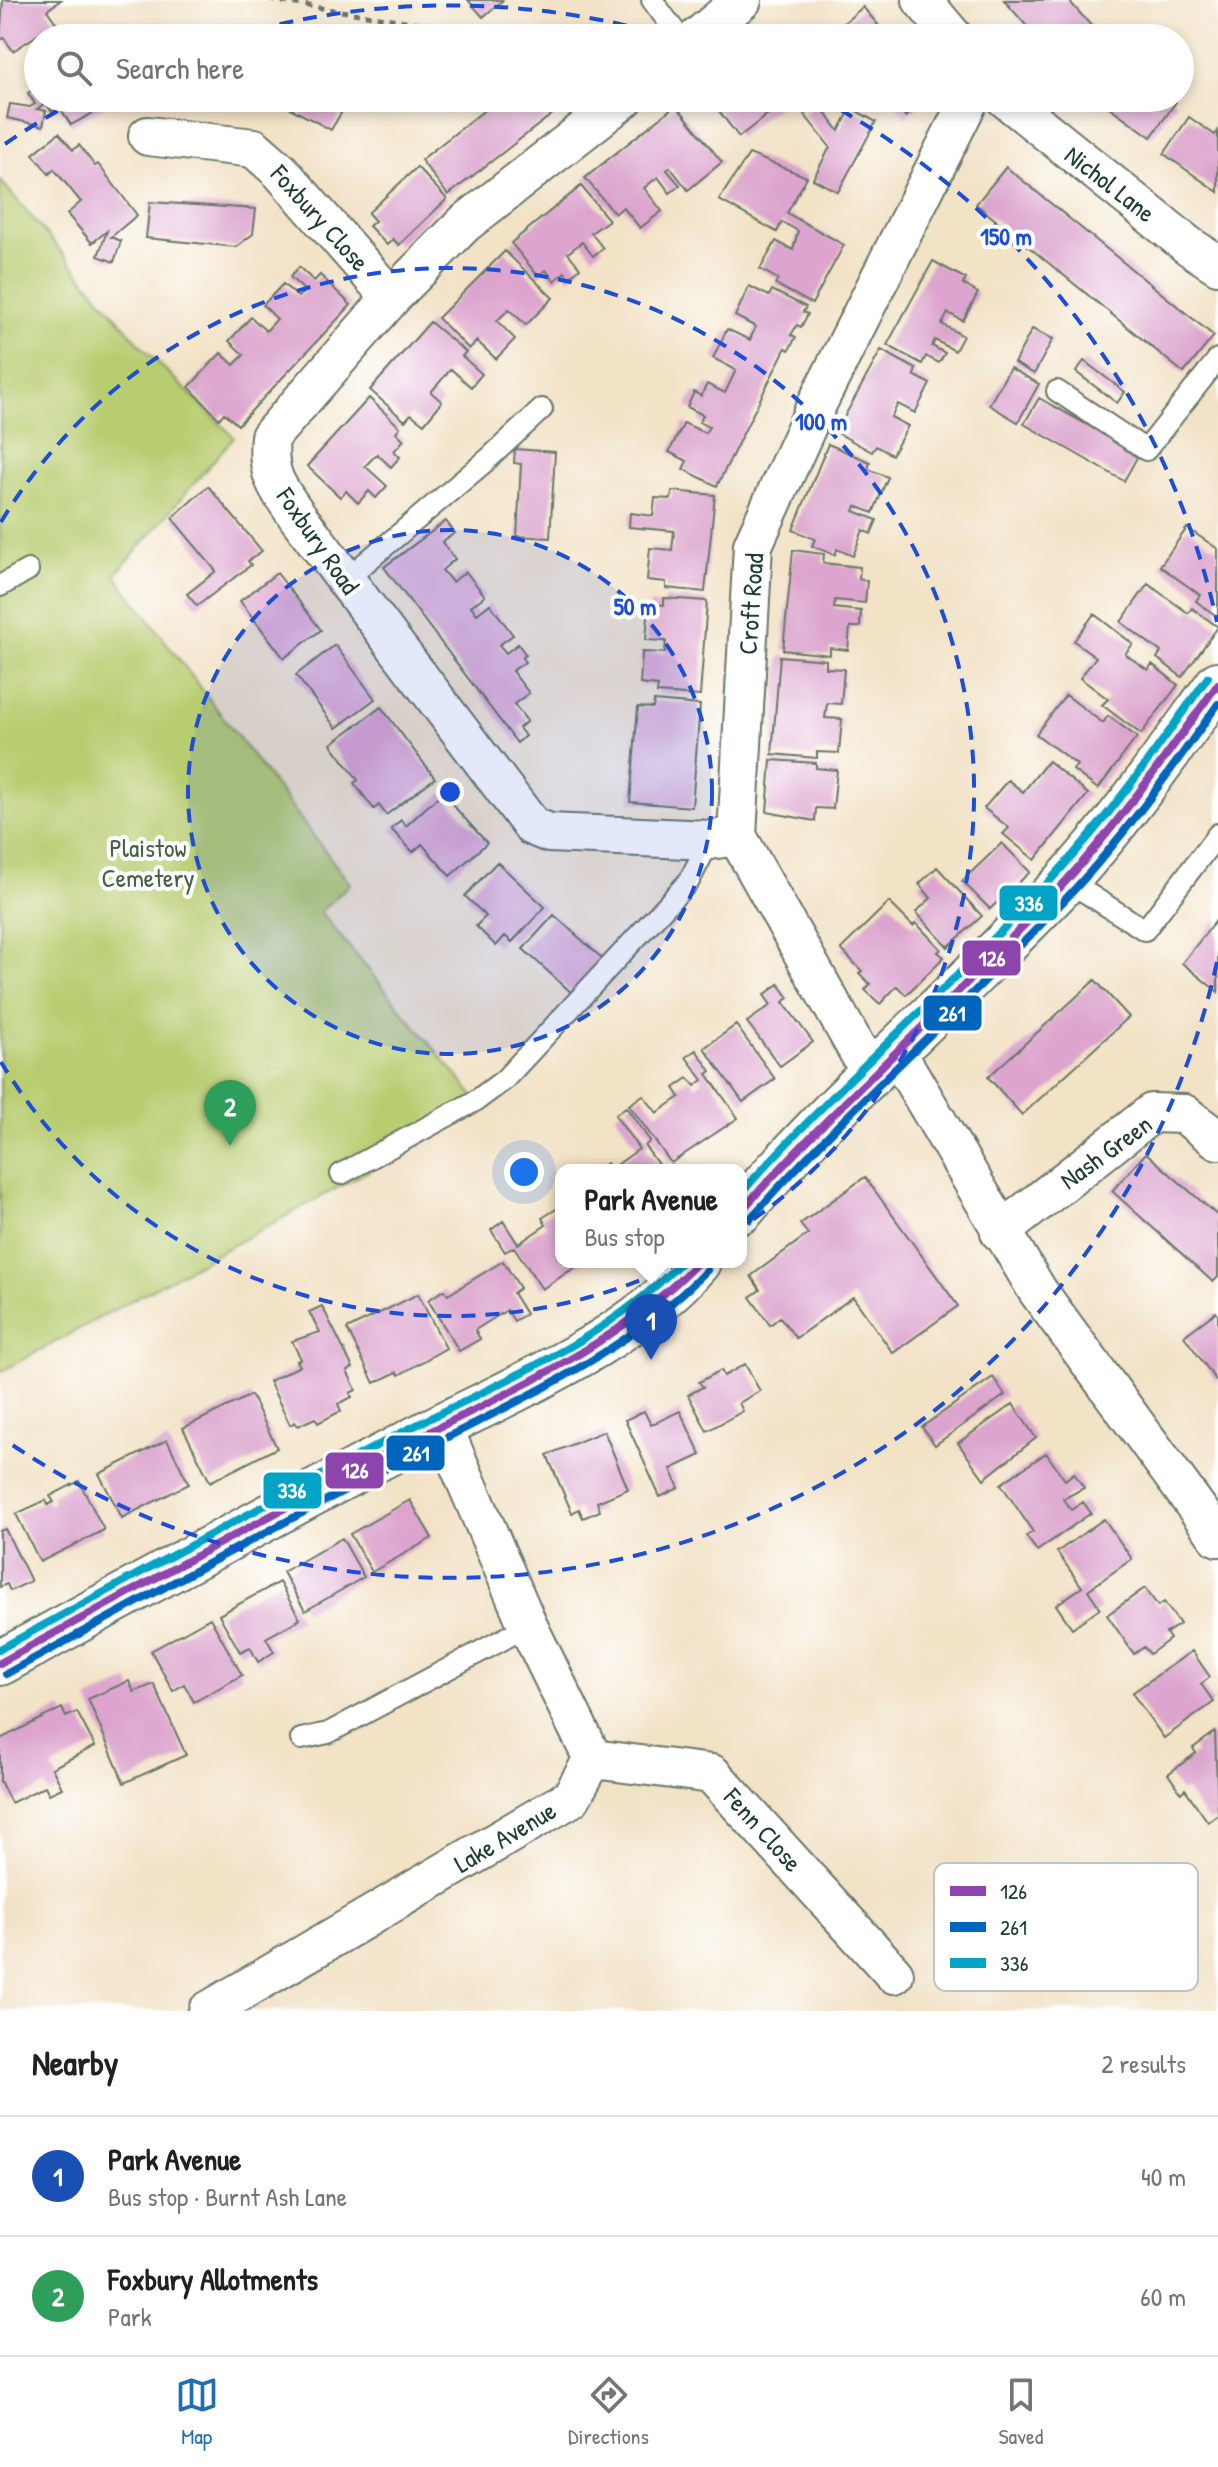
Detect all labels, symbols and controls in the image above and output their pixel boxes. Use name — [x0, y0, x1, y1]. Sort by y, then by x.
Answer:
search box — [24, 24, 1194, 112]
icon: search — [52, 46, 96, 90]
text: Search here — [116, 48, 244, 88]
street label: Nichol Lane — [1058, 137, 1163, 230]
street label: Foxbury Close — [263, 156, 378, 278]
text: 150 m — [980, 220, 1032, 252]
text: 100 m — [795, 405, 847, 437]
street label: Foxbury Road — [268, 480, 368, 601]
street label: Croft Road — [729, 552, 772, 656]
text: 50 m — [614, 590, 656, 622]
centre of rings — [436, 778, 464, 806]
park label: Plaistow Cemetery — [102, 830, 194, 895]
line badge: 336 — [998, 884, 1059, 922]
text: 336 — [1015, 888, 1043, 918]
line badge: 126 — [961, 939, 1022, 977]
text: 126 — [978, 943, 1006, 973]
line badge: 261 — [922, 994, 983, 1032]
text: 261 — [938, 998, 966, 1028]
pin: 2 — [204, 1080, 256, 1146]
street label: Nash Green — [1053, 1106, 1159, 1197]
your location — [504, 1152, 544, 1192]
popup — [555, 1164, 747, 1268]
text: Park Avenue — [584, 1179, 718, 1219]
text: Bus stop — [584, 1219, 665, 1254]
pin: 1 — [625, 1294, 677, 1360]
line badge: 261 — [385, 1434, 446, 1472]
text: 261 — [402, 1438, 430, 1468]
line badge: 126 — [324, 1451, 385, 1490]
text: 126 — [341, 1455, 369, 1485]
line badge: 336 — [262, 1471, 323, 1510]
text: 336 — [278, 1475, 306, 1505]
street label: Fenn Close — [716, 1779, 810, 1879]
street label: Lake Avenue — [447, 1792, 562, 1881]
legend — [934, 1863, 1198, 1991]
text: 126 — [1000, 1876, 1027, 1906]
text: 261 — [1000, 1912, 1027, 1942]
text: 336 — [1000, 1948, 1029, 1978]
text: Nearby — [32, 2040, 118, 2086]
text: 2 results — [1101, 2046, 1186, 2081]
text: Park Avenue — [108, 2139, 241, 2179]
text: 1 — [53, 2159, 63, 2194]
text: 40 m — [1141, 2159, 1186, 2194]
text: Bus stop · Burnt Ash Lane — [108, 2179, 347, 2214]
text: Foxbury Allotments — [108, 2259, 318, 2299]
text: 2 — [52, 2279, 64, 2314]
text: 60 m — [1140, 2279, 1186, 2314]
text: Park — [108, 2299, 152, 2334]
tab: Map — [175, 2373, 219, 2451]
tab: Directions — [568, 2373, 649, 2451]
tab: Saved — [998, 2373, 1043, 2451]

